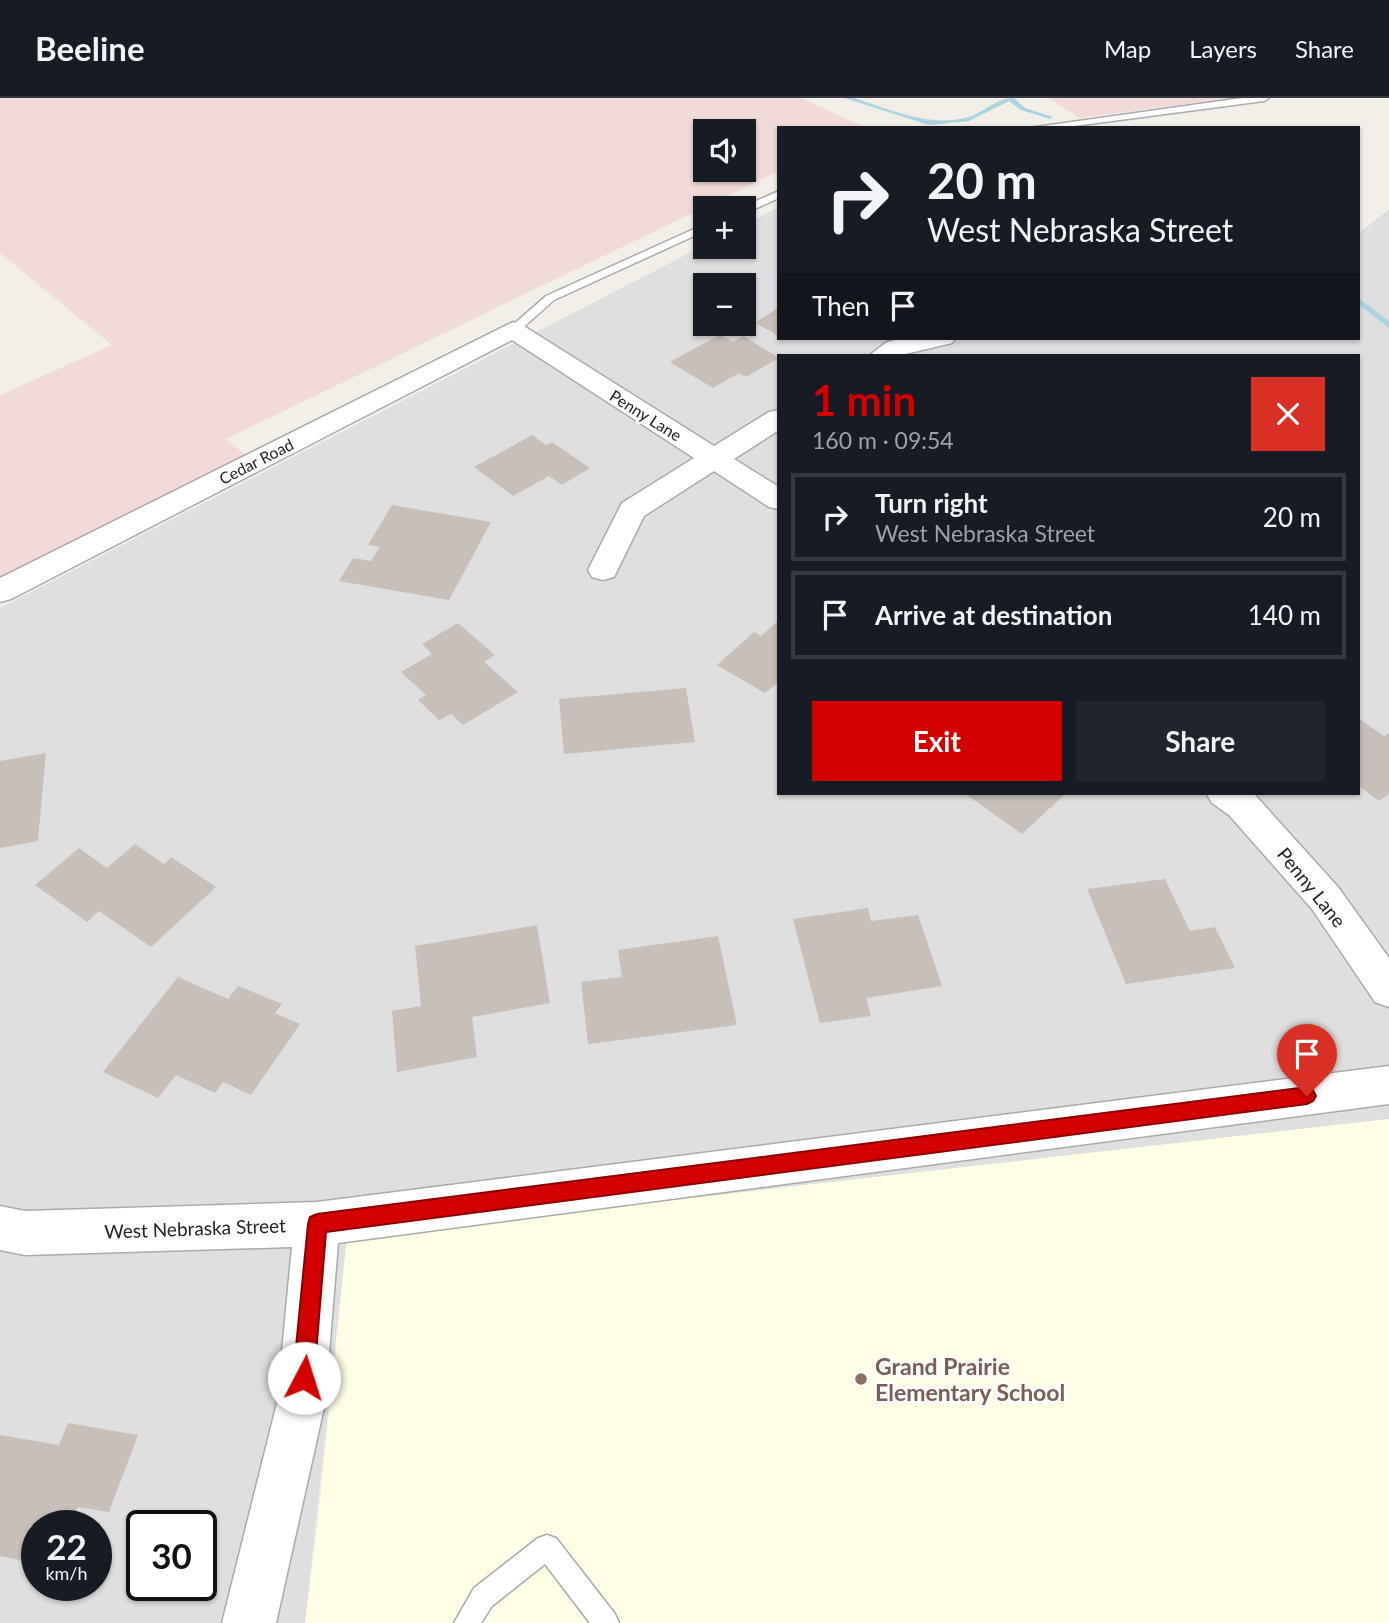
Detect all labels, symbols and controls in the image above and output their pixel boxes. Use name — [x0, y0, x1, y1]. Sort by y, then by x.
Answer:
text: Beeline — [35, 28, 145, 68]
text: Map — [1104, 34, 1151, 63]
text: Layers — [1189, 34, 1257, 63]
text: Share — [1295, 34, 1354, 63]
map controls — [693, 119, 756, 336]
button: sound — [693, 119, 756, 182]
text: 20 m — [927, 151, 1037, 209]
icon: right — [812, 154, 903, 245]
button: + — [693, 196, 756, 259]
text: West Nebraska Street — [927, 210, 1233, 249]
button: − — [693, 273, 756, 336]
icon: arrive — [884, 287, 922, 325]
text: Then — [812, 290, 870, 322]
text: 1 min — [812, 375, 916, 425]
button: close — [1251, 377, 1325, 451]
street label: Penny Lane — [607, 386, 685, 444]
text: 160 m · 09:54 — [812, 426, 954, 454]
street label: Cedar Road — [216, 434, 296, 488]
text: Turn right — [875, 487, 988, 519]
icon: right — [816, 498, 854, 536]
text: 20 m — [1263, 501, 1321, 533]
text: West Nebraska Street — [875, 519, 1095, 547]
icon: arrive — [816, 596, 854, 634]
text: Arrive at destination — [875, 599, 1112, 631]
text: 140 m — [1248, 599, 1321, 631]
button: Exit — [812, 701, 1062, 781]
button: Share — [1076, 701, 1325, 781]
street label: Penny Lane — [1273, 842, 1351, 932]
pin — [1277, 1024, 1337, 1096]
icon: arrive — [1288, 1035, 1326, 1073]
street label: West Nebraska Street — [104, 1213, 286, 1243]
position arrow — [267, 1341, 341, 1415]
place label: Grand Prairie Elementary School — [875, 1352, 1065, 1406]
marker: Grand Prairie Elementary School — [853, 1371, 869, 1387]
speed limit sign: 30 — [126, 1510, 217, 1601]
text: 22 — [46, 1525, 87, 1567]
text: km/h — [45, 1562, 88, 1584]

